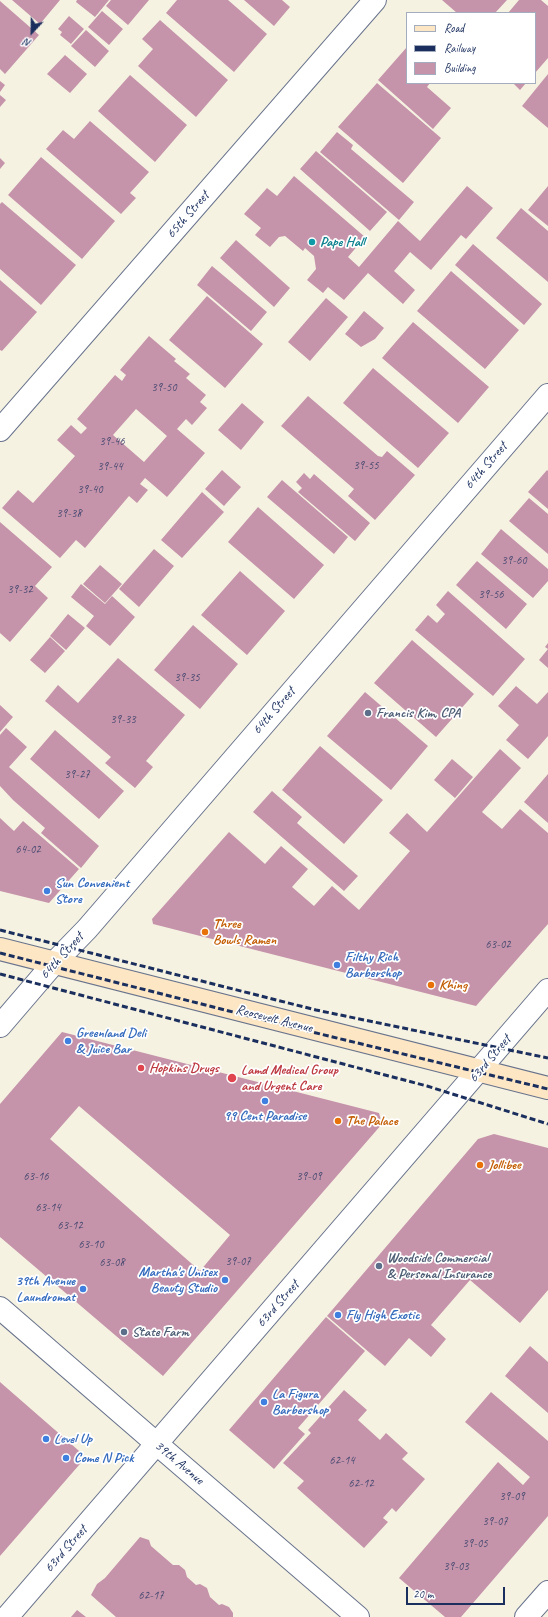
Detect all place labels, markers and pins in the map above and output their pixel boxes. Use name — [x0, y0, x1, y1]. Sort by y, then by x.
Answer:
place label: Pape Hall — [320, 234, 365, 250]
marker: Pape Hall — [307, 237, 317, 247]
place label: Francis Kim, CPA — [376, 705, 460, 721]
marker: Francis Kim, CPA — [363, 708, 373, 718]
place label: Sun Convenient Store — [55, 875, 129, 908]
marker: Sun Convenient Store — [42, 886, 52, 896]
place label: Three Bowls Ramen — [213, 916, 276, 948]
marker: Three Bowls Ramen — [200, 927, 210, 937]
place label: Filthy Rich Barbershop — [345, 949, 401, 982]
marker: Filthy Rich Barbershop — [332, 960, 342, 970]
place label: Khing — [439, 977, 467, 993]
marker: Khing — [426, 980, 436, 990]
place label: Greenland Deli & Juice Bar — [76, 1025, 146, 1058]
marker: Greenland Deli & Juice Bar — [63, 1036, 73, 1046]
place label: Hopkins Drugs — [149, 1060, 219, 1076]
place label: Lamd Medical Group and Urgent Care — [241, 1062, 338, 1094]
marker: Hopkins Drugs — [136, 1063, 146, 1073]
marker: Lamd Medical Group and Urgent Care — [226, 1072, 238, 1084]
marker: 99 Cent Paradise — [260, 1096, 270, 1106]
place label: 99 Cent Paradise — [224, 1108, 306, 1124]
place label: The Palace — [346, 1113, 398, 1129]
marker: The Palace — [333, 1116, 343, 1126]
place label: Jollibee — [488, 1157, 521, 1173]
marker: Jollibee — [475, 1160, 485, 1170]
place label: Woodside Commercial & Personal Insurance — [387, 1250, 491, 1282]
marker: Woodside Commercial & Personal Insurance — [374, 1261, 384, 1271]
place label: Martha's Unisex Beauty Studio — [138, 1264, 217, 1296]
place label: 39th Avenue Laundromat — [15, 1273, 75, 1306]
marker: Martha's Unisex Beauty Studio — [220, 1275, 230, 1285]
marker: 39th Avenue Laundromat — [78, 1284, 88, 1294]
place label: Fly High Exotic — [346, 1307, 420, 1323]
marker: Fly High Exotic — [333, 1310, 343, 1320]
place label: State Farm — [132, 1324, 189, 1340]
marker: State Farm — [119, 1327, 129, 1337]
place label: La Figura Barbershop — [272, 1386, 328, 1418]
marker: La Figura Barbershop — [259, 1397, 269, 1407]
place label: Level Up — [54, 1431, 92, 1447]
marker: Level Up — [41, 1434, 51, 1444]
place label: Come N Pick — [74, 1450, 134, 1466]
marker: Come N Pick — [61, 1453, 71, 1463]

